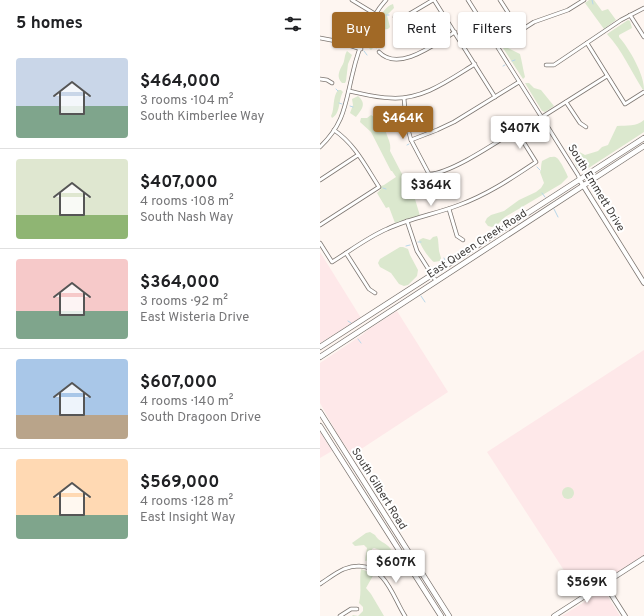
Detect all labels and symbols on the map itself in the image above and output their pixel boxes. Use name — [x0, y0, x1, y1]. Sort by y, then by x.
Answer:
pin: $464K — [375, 106, 431, 140]
pin: $407K — [492, 116, 548, 150]
street label: South Emmett Drive — [564, 142, 628, 234]
pin: $364K — [403, 173, 459, 207]
street label: East Queen Creek Road — [424, 206, 530, 282]
street label: South Gilbert Road — [348, 446, 410, 532]
pin: $607K — [368, 550, 424, 584]
pin: $569K — [559, 570, 615, 604]

